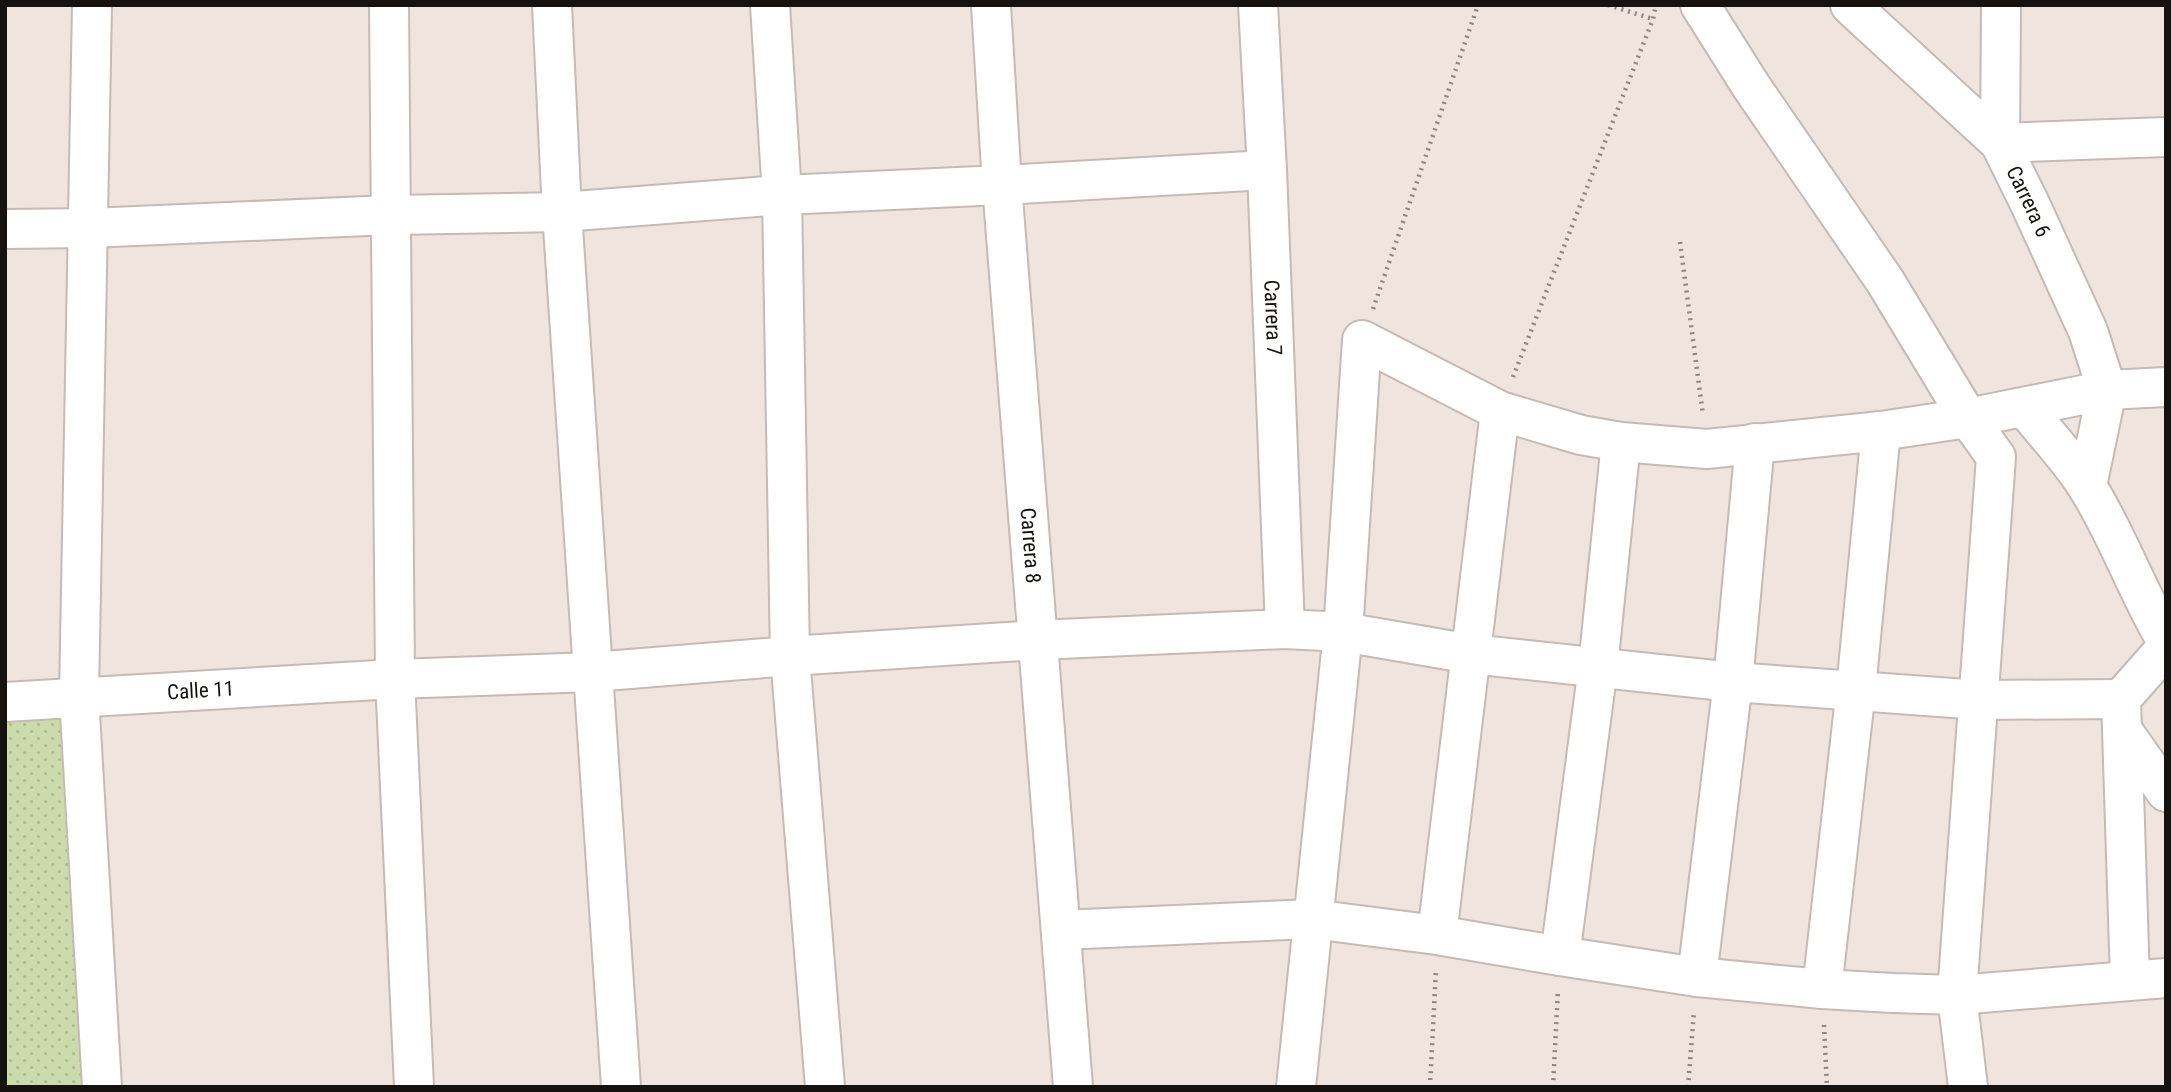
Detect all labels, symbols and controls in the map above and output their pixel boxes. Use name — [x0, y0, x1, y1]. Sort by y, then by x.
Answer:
street label: Carrera 6 — [2001, 162, 2055, 241]
street label: Carrera 7 — [1259, 279, 1286, 356]
street label: Carrera 8 — [1015, 507, 1045, 584]
street label: Calle 11 — [166, 677, 235, 704]

